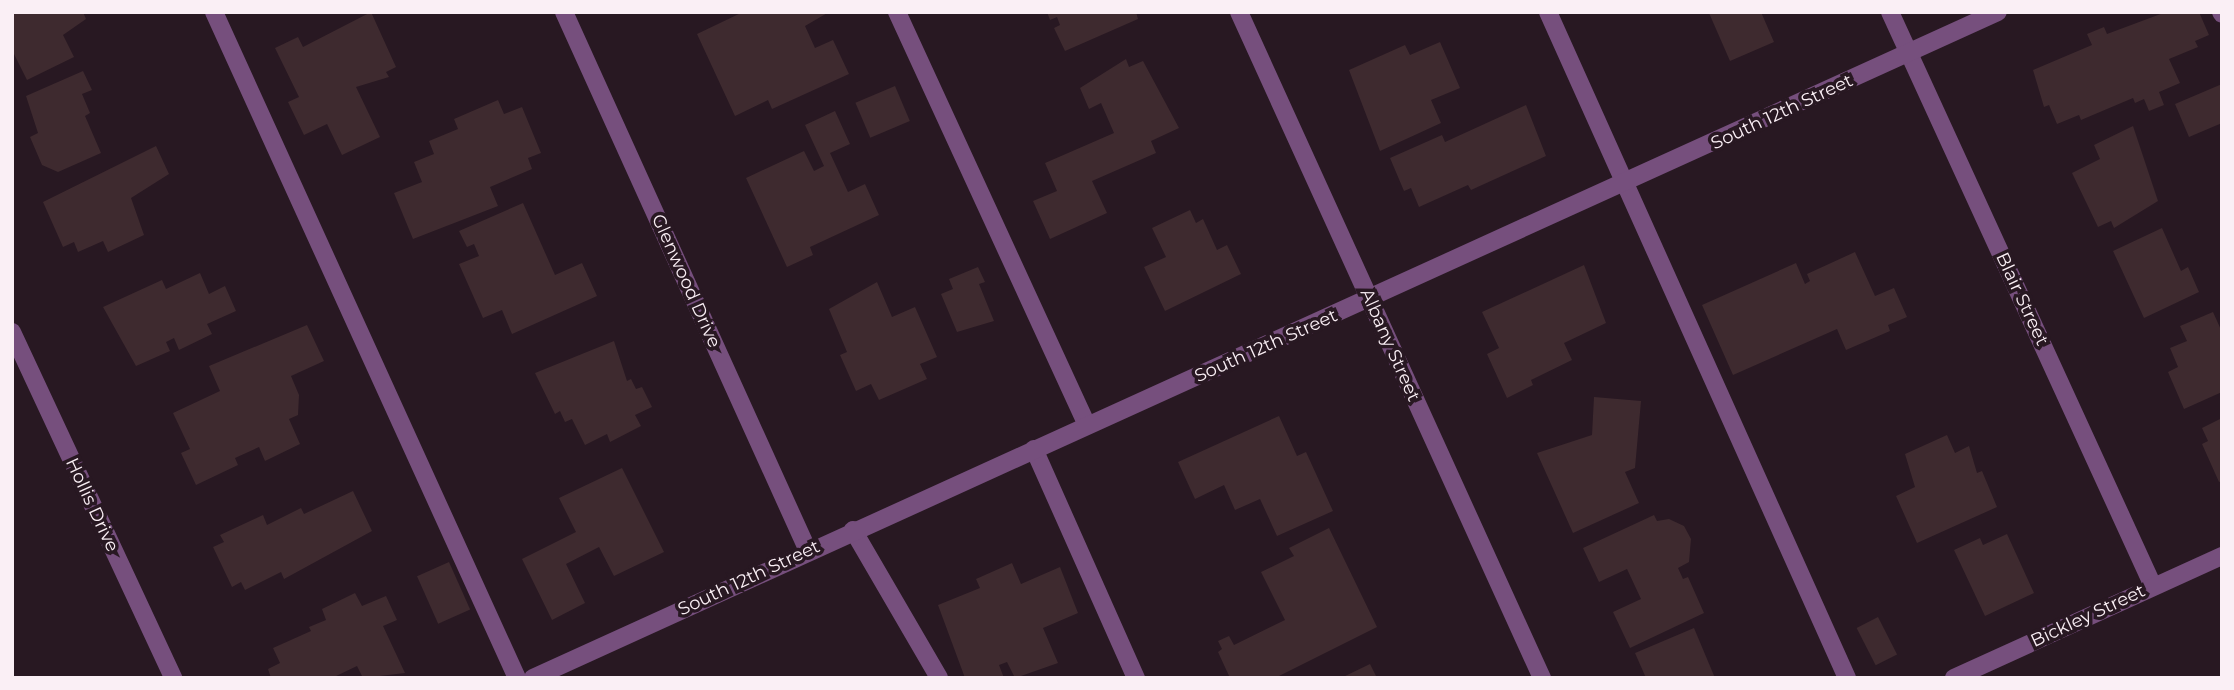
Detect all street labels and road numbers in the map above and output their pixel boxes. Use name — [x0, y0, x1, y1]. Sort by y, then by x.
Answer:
street label: South 12th Street — [1708, 70, 1856, 154]
street label: Glenwood Drive — [647, 211, 725, 351]
street label: Blair Street — [1991, 249, 2053, 349]
street label: Albany Street — [1355, 285, 1425, 405]
street label: South 12th Street — [1191, 305, 1341, 387]
street label: Hollis Drive — [61, 455, 123, 555]
street label: South 12th Street — [675, 536, 823, 620]
street label: Bickley Street — [2027, 580, 2149, 652]

